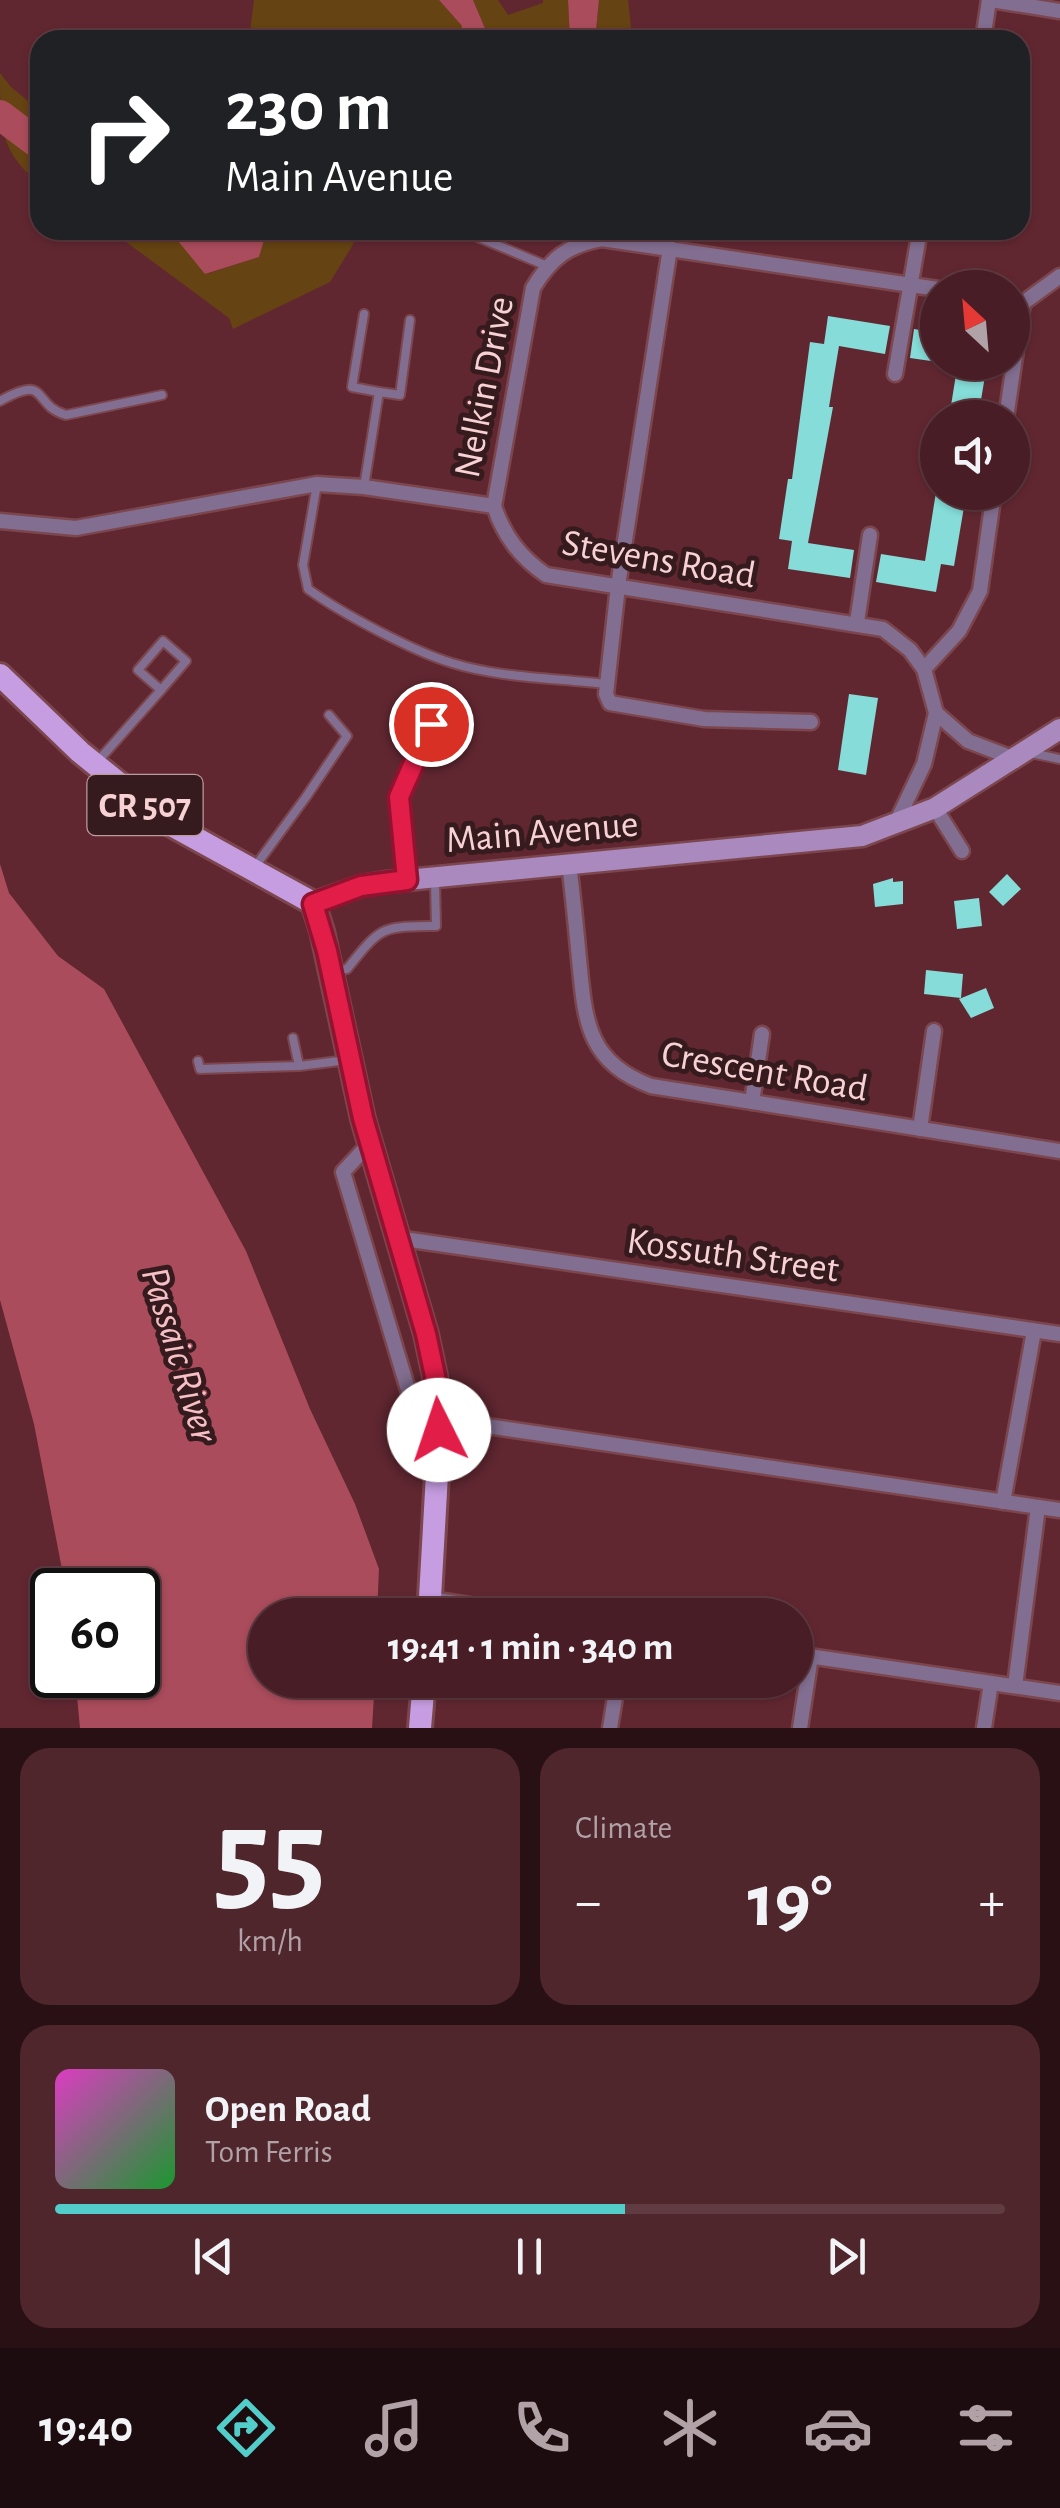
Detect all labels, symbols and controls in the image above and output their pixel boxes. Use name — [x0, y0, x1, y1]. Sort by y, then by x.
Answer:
icon: right — [60, 70, 190, 200]
text: 230 m — [225, 73, 392, 143]
text: Main Avenue — [225, 155, 454, 200]
north arrow — [920, 270, 1030, 380]
map controls — [920, 270, 1030, 510]
street label: Nelkin Drive — [449, 294, 521, 481]
button: sound — [920, 400, 1030, 510]
street label: Stevens Road — [559, 524, 758, 596]
pin — [389, 682, 474, 767]
icon: arrive — [404, 697, 459, 752]
road number: CR 507 — [88, 775, 202, 835]
street label: Main Avenue — [444, 806, 640, 860]
street label: Crescent Road — [659, 1035, 871, 1109]
street label: Kossuth Street — [624, 1222, 841, 1290]
water label: Passaic River — [134, 1262, 225, 1448]
position arrow — [387, 1378, 491, 1482]
speed limit sign: 60 — [30, 1568, 160, 1698]
text: 19:41 · 1 min · 340 m — [388, 1629, 673, 1667]
text: 55 — [214, 1792, 326, 1922]
text: Climate — [575, 1812, 672, 1844]
text: 19° — [747, 1865, 833, 1940]
text: − — [575, 1875, 601, 1930]
text: + — [979, 1875, 1005, 1930]
text: km/h — [237, 1925, 303, 1957]
text: Open Road — [205, 2091, 371, 2129]
text: Tom Ferris — [205, 2136, 333, 2168]
icon: previous — [186, 2229, 241, 2284]
icon: pause — [502, 2229, 557, 2284]
icon: next — [819, 2229, 874, 2284]
icon: directions — [211, 2393, 281, 2463]
icon: music — [359, 2393, 429, 2463]
icon: phone — [507, 2393, 577, 2463]
icon: climate — [655, 2393, 725, 2463]
icon: car — [803, 2393, 873, 2463]
icon: filters — [951, 2393, 1021, 2463]
text: 19:40 — [39, 2405, 133, 2450]

